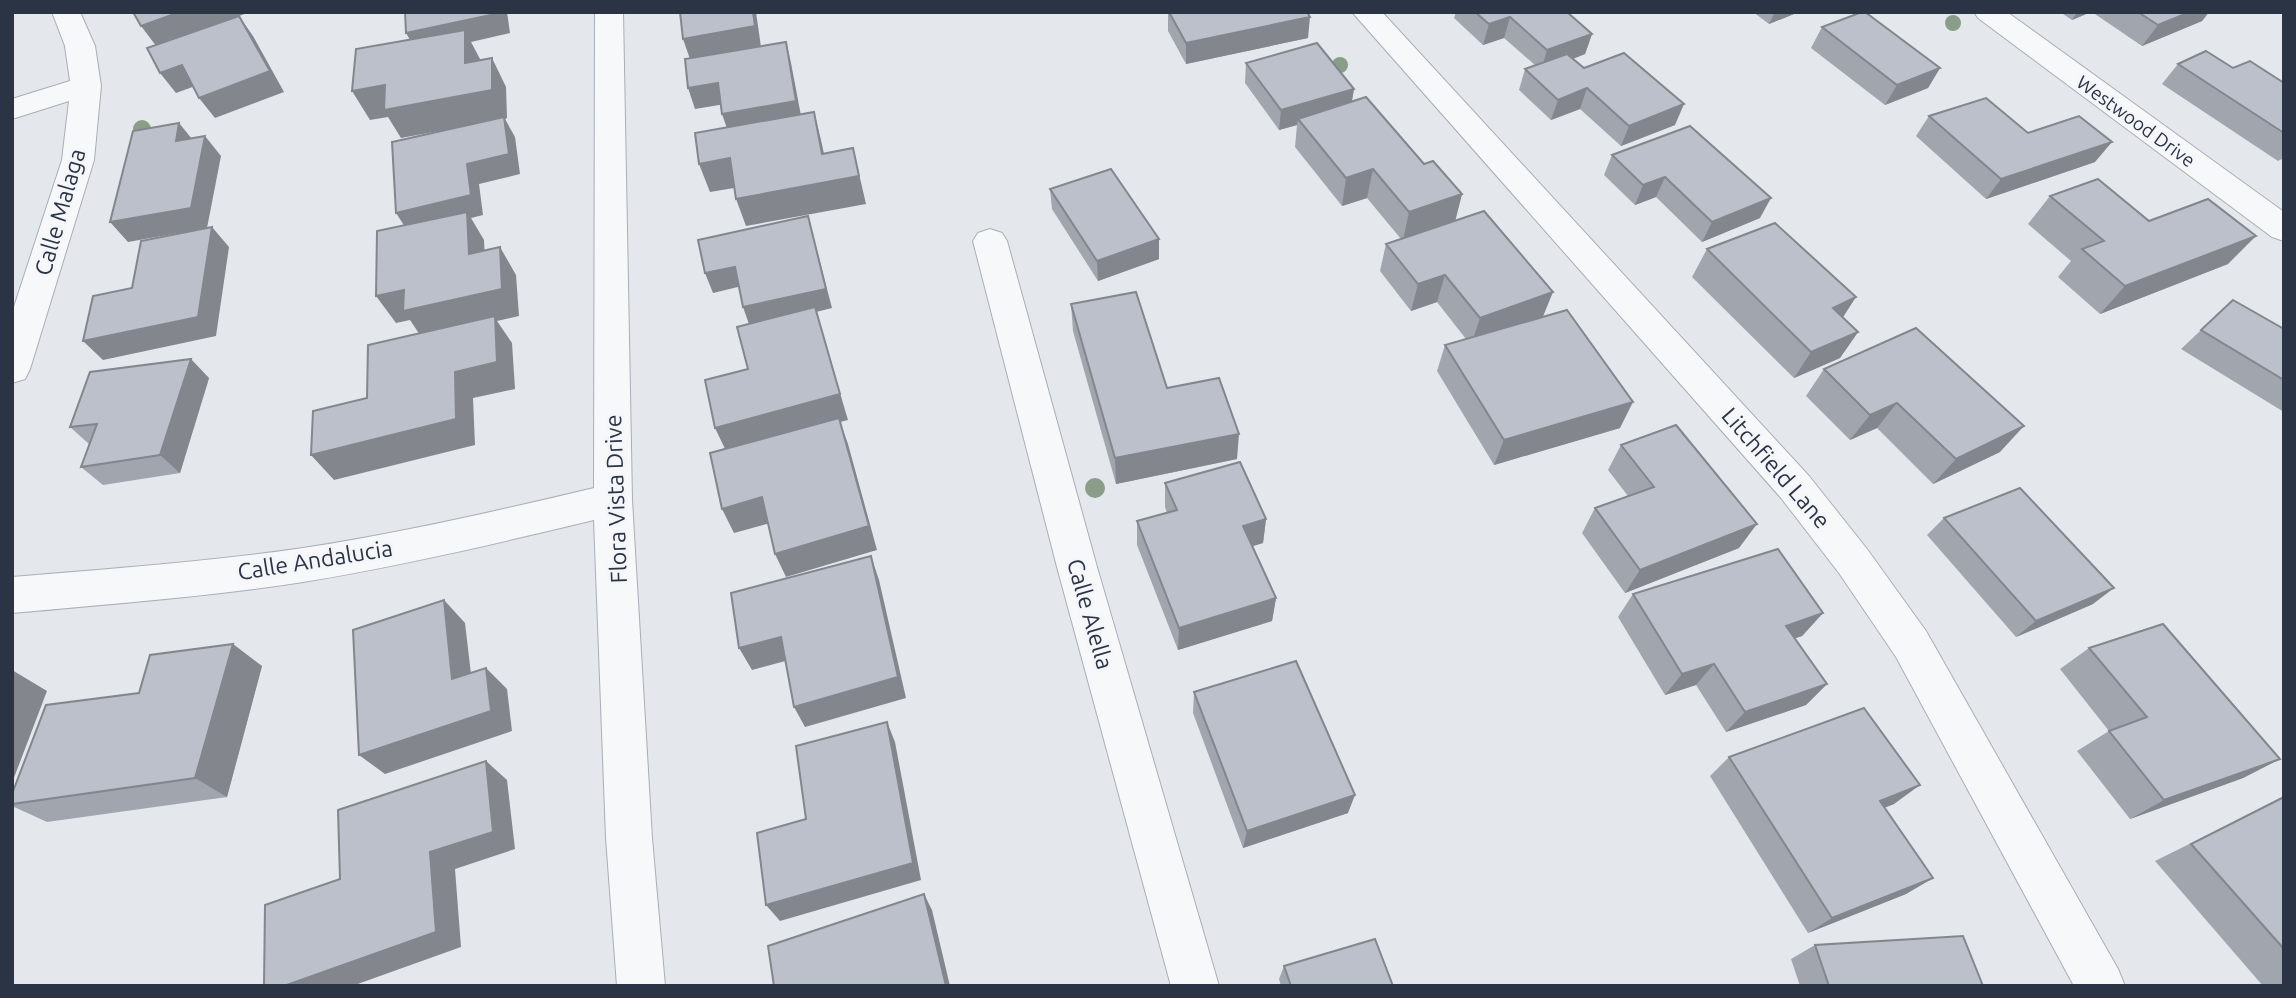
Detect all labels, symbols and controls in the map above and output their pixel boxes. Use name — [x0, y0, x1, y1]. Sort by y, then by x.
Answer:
street label: Westwood Drive — [2073, 71, 2199, 171]
street label: Calle Malaga — [29, 146, 90, 278]
street label: Litchfield Lane — [1717, 402, 1835, 533]
street label: Flora Vista Drive — [600, 414, 631, 584]
street label: Calle Andalucia — [236, 535, 394, 584]
street label: Calle Alella — [1063, 556, 1118, 672]

